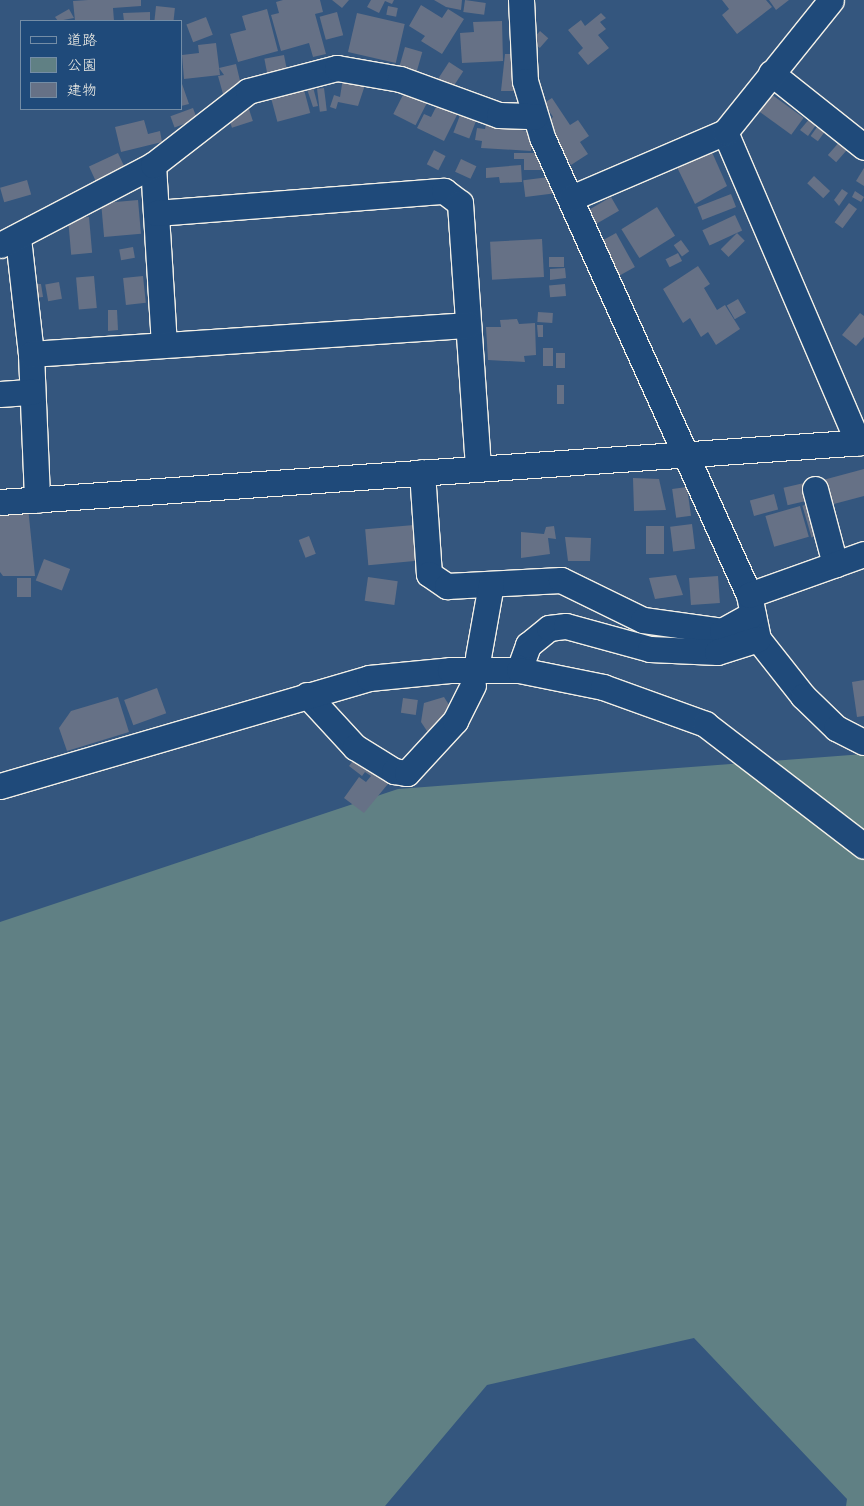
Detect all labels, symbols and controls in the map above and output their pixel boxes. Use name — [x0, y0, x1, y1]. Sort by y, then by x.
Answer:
legend — [20, 20, 182, 110]
text: 道路 — [67, 30, 97, 51]
text: 公園 — [67, 55, 97, 76]
text: 建物 — [67, 80, 97, 101]

